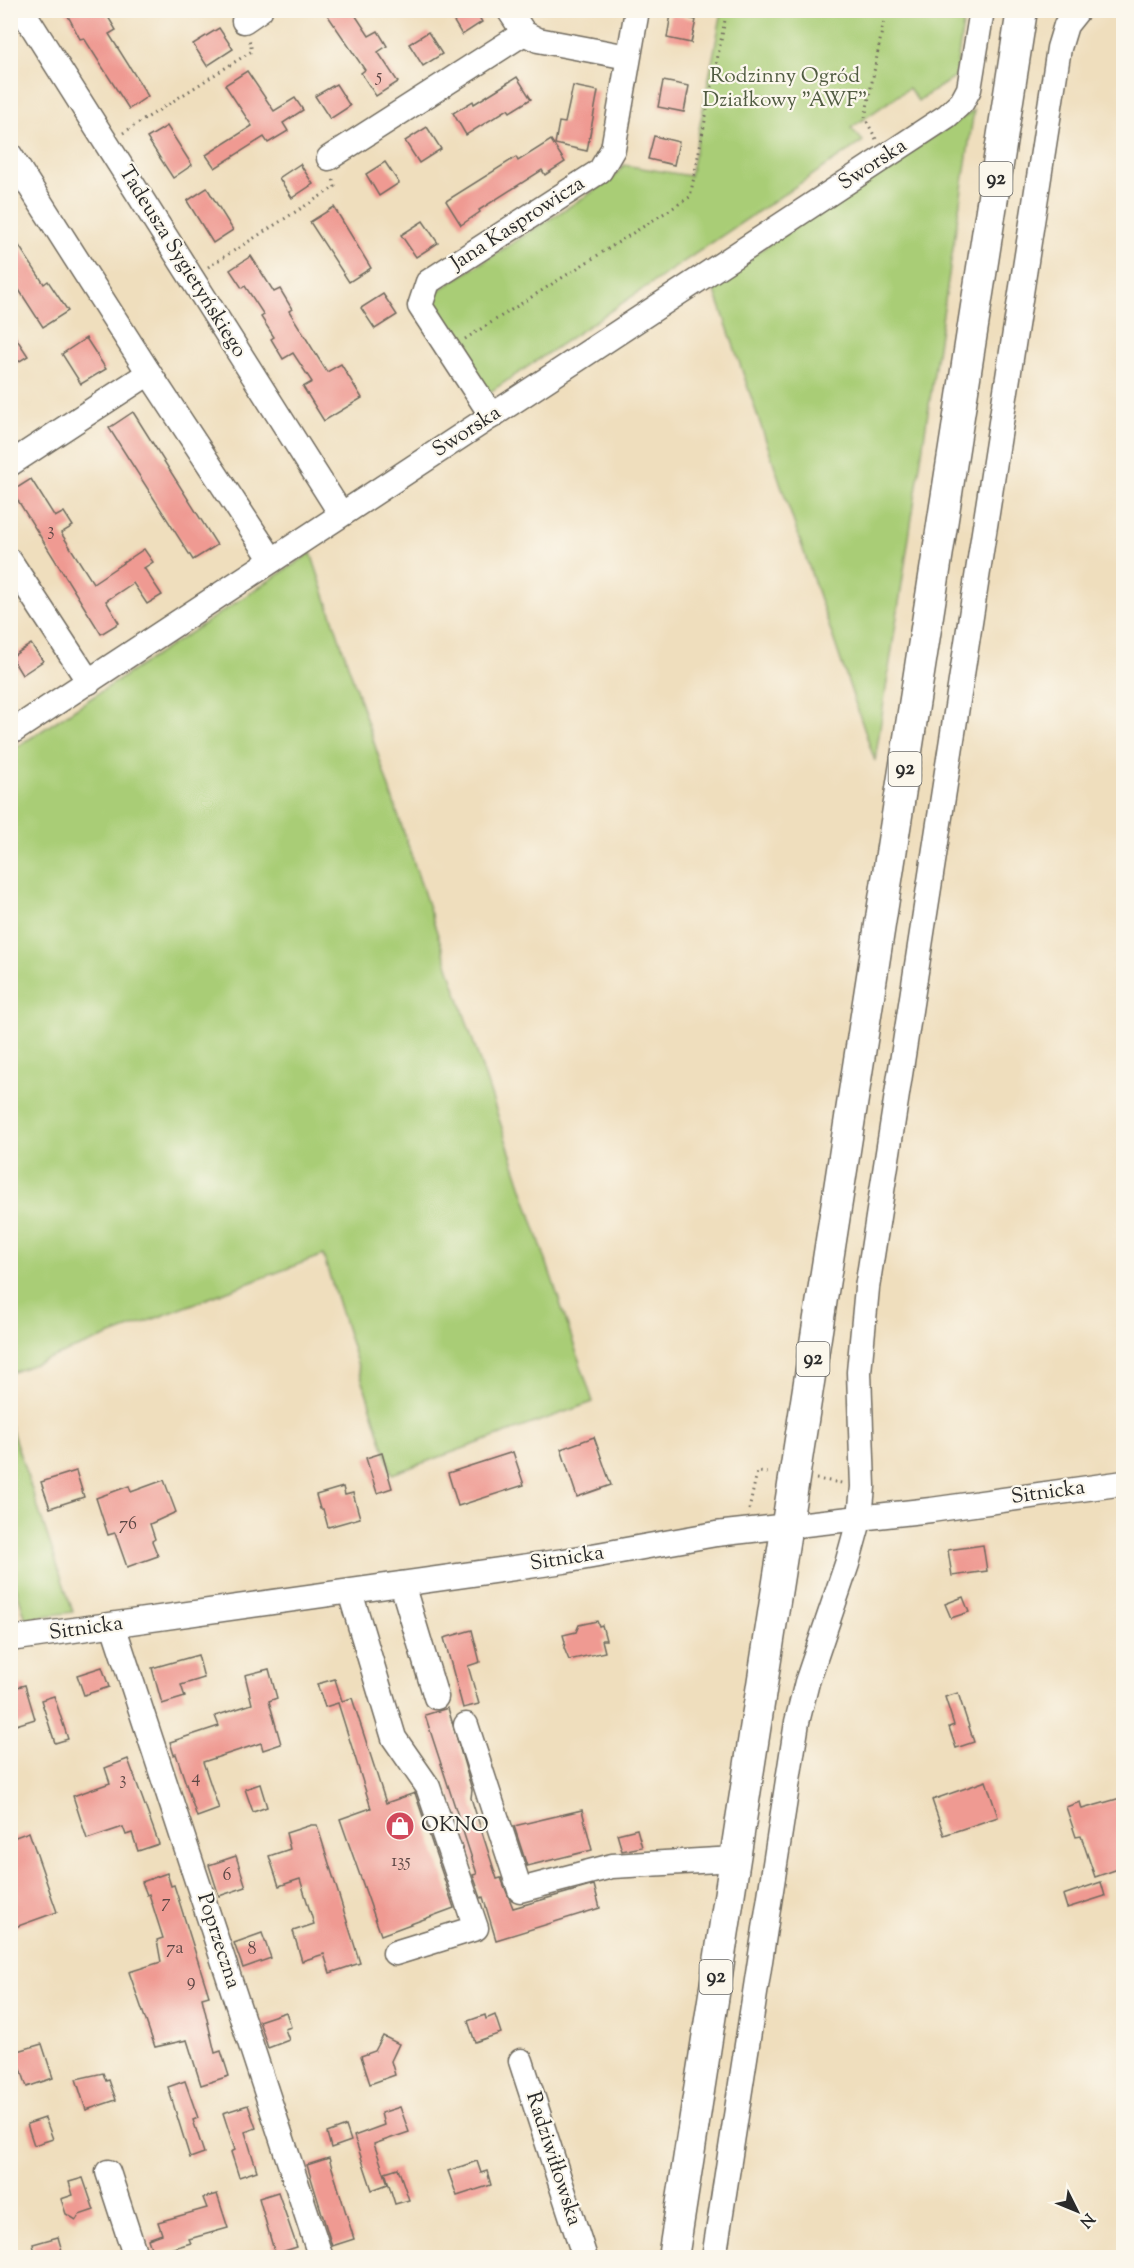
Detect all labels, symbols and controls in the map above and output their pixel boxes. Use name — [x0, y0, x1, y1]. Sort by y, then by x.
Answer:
park label: Rodzinny Ogród Działkowy "AWF" — [703, 62, 867, 116]
house number: 5 — [375, 64, 382, 90]
street label: Sworska — [833, 131, 913, 198]
street label: Tadeusza Sygietyńskiego — [111, 160, 253, 364]
road number: 92 — [980, 162, 1012, 196]
street label: Jana Kasprowicza — [444, 169, 591, 279]
street label: Sworska — [427, 398, 507, 465]
house number: 3 — [47, 518, 55, 544]
road number: 92 — [888, 752, 922, 786]
road number: 92 — [796, 1342, 830, 1376]
street label: Sitnicka — [1009, 1473, 1087, 1513]
house number: 76 — [119, 1512, 137, 1538]
street label: Sitnicka — [528, 1538, 606, 1580]
street label: Sitnicka — [47, 1609, 125, 1649]
house number: 4 — [191, 1765, 201, 1791]
house number: 3 — [119, 1767, 127, 1793]
shop icon: OKNO — [384, 1810, 416, 1842]
place label: OKNO — [421, 1811, 489, 1841]
house number: 135 — [391, 1849, 411, 1875]
house number: 6 — [223, 1863, 232, 1889]
street label: Poprzeczna — [188, 1889, 248, 1993]
house number: 7 — [161, 1890, 171, 1916]
house number: 7a — [166, 1936, 184, 1962]
house number: 8 — [248, 1937, 257, 1963]
road number: 92 — [700, 1960, 732, 1994]
house number: 9 — [187, 1969, 196, 1995]
street label: Radziwiłłowska — [517, 2088, 589, 2230]
north arrow — [1047, 2181, 1107, 2241]
text: N — [1073, 2207, 1099, 2232]

